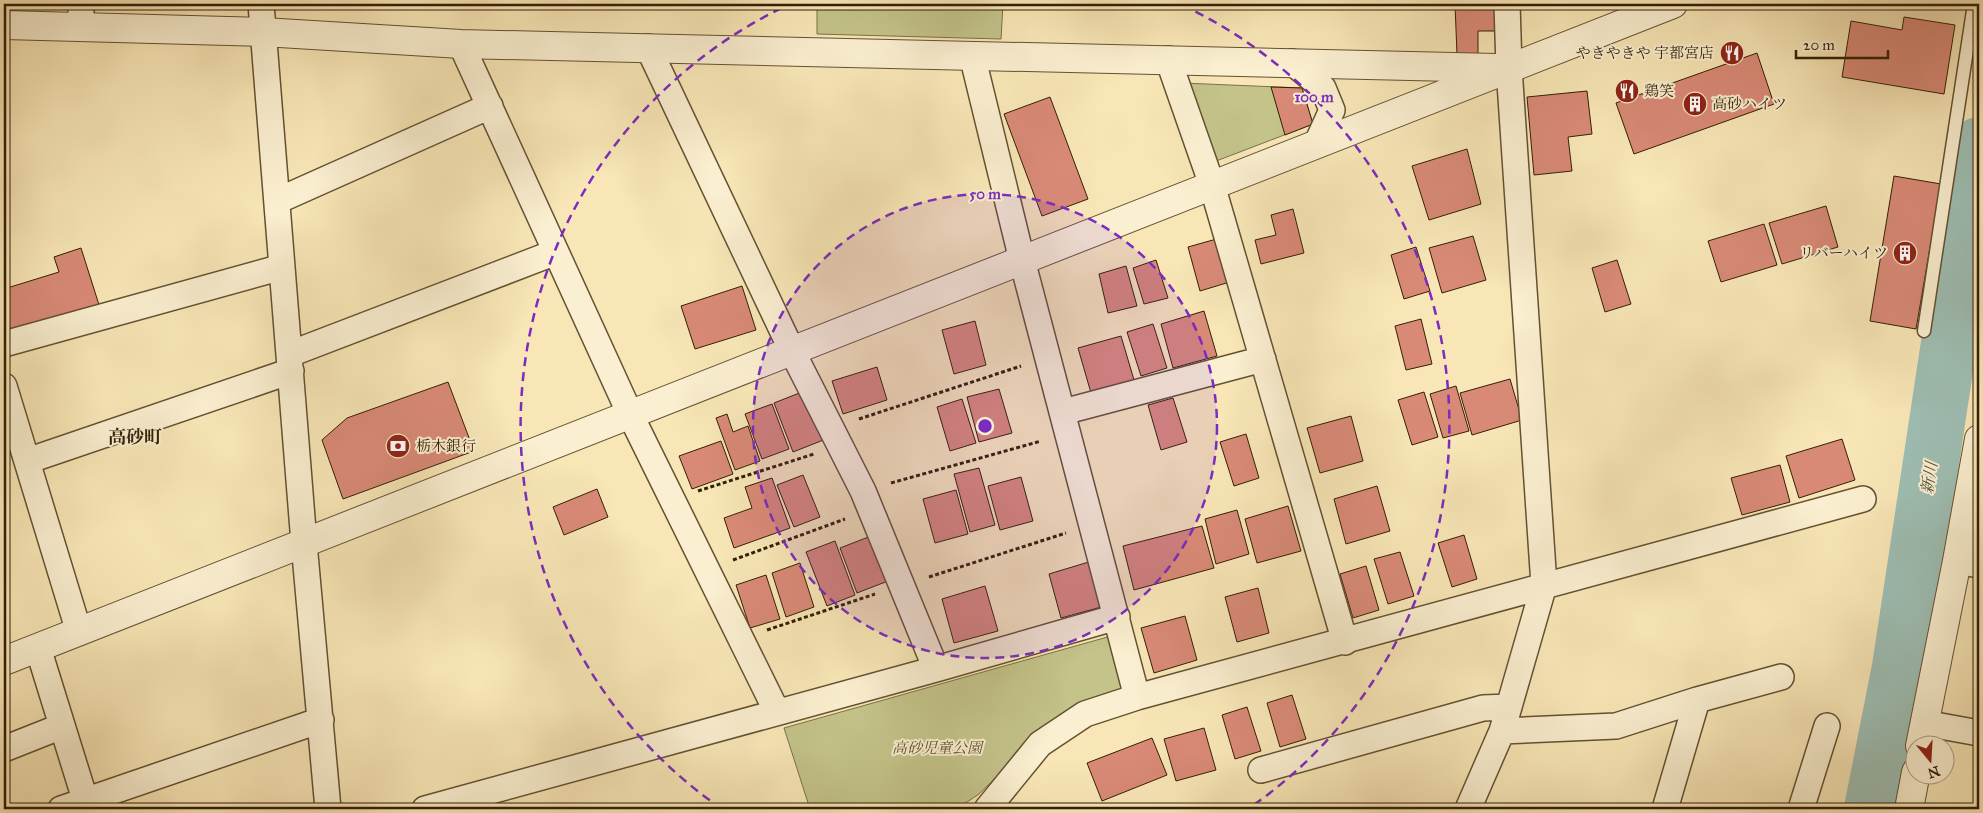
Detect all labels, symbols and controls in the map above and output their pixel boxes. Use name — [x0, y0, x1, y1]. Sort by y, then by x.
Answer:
scale bar — [1796, 28, 1888, 60]
text: 20 m — [1803, 36, 1835, 54]
restaurant icon: やきやきや 宇都宮店 — [1719, 40, 1745, 66]
place label: やきやきや 宇都宮店 — [1576, 44, 1714, 62]
restaurant icon: 鶏笑 — [1614, 78, 1640, 104]
place label: 鶏笑 — [1644, 82, 1674, 100]
text: 100 m — [1294, 88, 1334, 106]
building icon: 高砂ハイツ — [1682, 91, 1708, 117]
place label: 高砂ハイツ — [1712, 95, 1787, 113]
text: 50 m — [969, 185, 1001, 203]
building icon: リバーハイツ — [1892, 240, 1918, 266]
place label: リバーハイツ — [1799, 244, 1888, 262]
centre of rings — [976, 417, 994, 435]
district label: 高砂町 — [108, 426, 162, 448]
bank icon: 栃木銀行 — [385, 433, 411, 459]
place label: 栃木銀行 — [416, 437, 476, 455]
water label: 新川 — [1917, 459, 1941, 495]
north arrow — [1906, 736, 1956, 786]
park label: 高砂児童公園 — [892, 739, 985, 757]
text: N — [1925, 762, 1942, 782]

